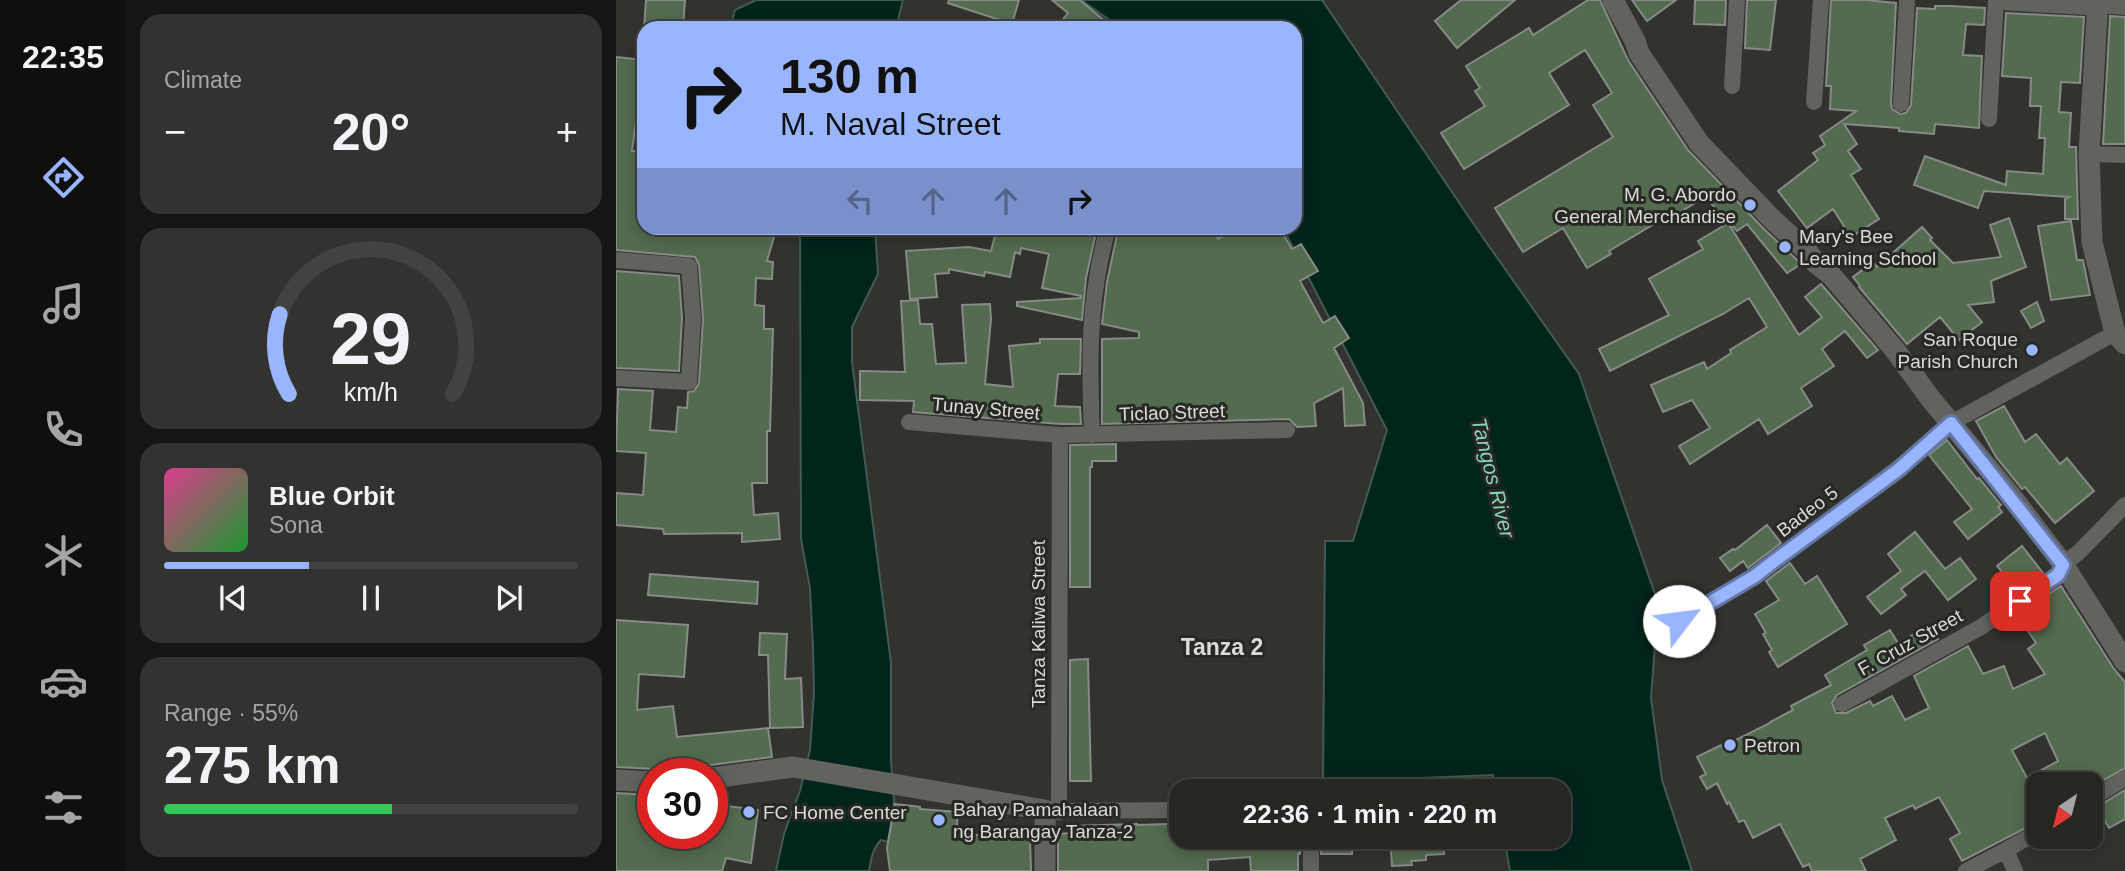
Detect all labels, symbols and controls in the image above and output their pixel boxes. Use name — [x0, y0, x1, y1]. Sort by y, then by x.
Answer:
text: 22:35 — [22, 39, 104, 75]
icon: right — [665, 49, 756, 140]
text: 130 m — [780, 49, 919, 103]
text: Climate — [164, 67, 242, 93]
text: 20° — [332, 103, 410, 161]
text: M. Naval Street — [780, 106, 1001, 142]
text: − — [164, 111, 186, 153]
text: + — [556, 111, 578, 153]
icon: directions — [39, 153, 88, 202]
icon: left — [841, 182, 879, 220]
icon: ahead — [914, 182, 952, 220]
icon: ahead — [987, 182, 1025, 220]
icon: right — [1060, 182, 1098, 220]
place label: M. G. Abordo General Merchandise — [1554, 184, 1736, 227]
marker: M. G. Abordo General Merchandise — [1742, 197, 1758, 213]
place label: Mary's Bee Learning School — [1799, 226, 1936, 269]
marker: Mary's Bee Learning School — [1777, 239, 1793, 255]
icon: music — [39, 279, 88, 328]
text: 29 — [331, 299, 411, 380]
place label: San Roque Parish Church — [1898, 329, 2018, 372]
marker: San Roque Parish Church — [2024, 342, 2040, 358]
text: km/h — [344, 378, 398, 406]
street label: Tunay Street — [931, 393, 1041, 424]
street label: Ticlao Street — [1119, 400, 1226, 425]
icon: phone — [39, 405, 88, 454]
water label: Tangos River — [1467, 415, 1520, 541]
text: Blue Orbit — [269, 481, 395, 511]
street label: Badeo 5 — [1773, 482, 1842, 541]
text: Sona — [269, 512, 323, 538]
icon: climate — [39, 531, 88, 580]
street label: Tanza Kaliwa Street — [1028, 539, 1049, 708]
pin — [1990, 571, 2050, 631]
icon: previous — [214, 579, 252, 617]
icon: pause — [352, 579, 390, 617]
icon: next — [490, 579, 528, 617]
icon: arrive — [2001, 582, 2039, 620]
position arrow — [1642, 584, 1716, 658]
street label: F. Cruz Street — [1854, 605, 1967, 680]
district label: Tanza 2 — [1181, 634, 1263, 660]
icon: car — [39, 657, 88, 706]
text: Range · 55% — [164, 700, 298, 726]
place label: Petron — [1744, 735, 1800, 756]
text: 275 km — [164, 736, 340, 794]
marker: Petron — [1722, 737, 1738, 753]
speed limit sign: 30 — [637, 758, 728, 849]
north arrow — [2026, 772, 2104, 849]
map controls — [2026, 772, 2103, 849]
icon: filters — [39, 783, 88, 832]
place label: Bahay Pamahalaan ng Barangay Tanza-2 — [953, 799, 1133, 842]
text: 22:36 · 1 min · 220 m — [1243, 799, 1497, 829]
place label: FC Home Center — [763, 802, 907, 823]
marker: FC Home Center — [741, 804, 757, 820]
marker: Bahay Pamahalaan ng Barangay Tanza-2 — [931, 812, 947, 828]

